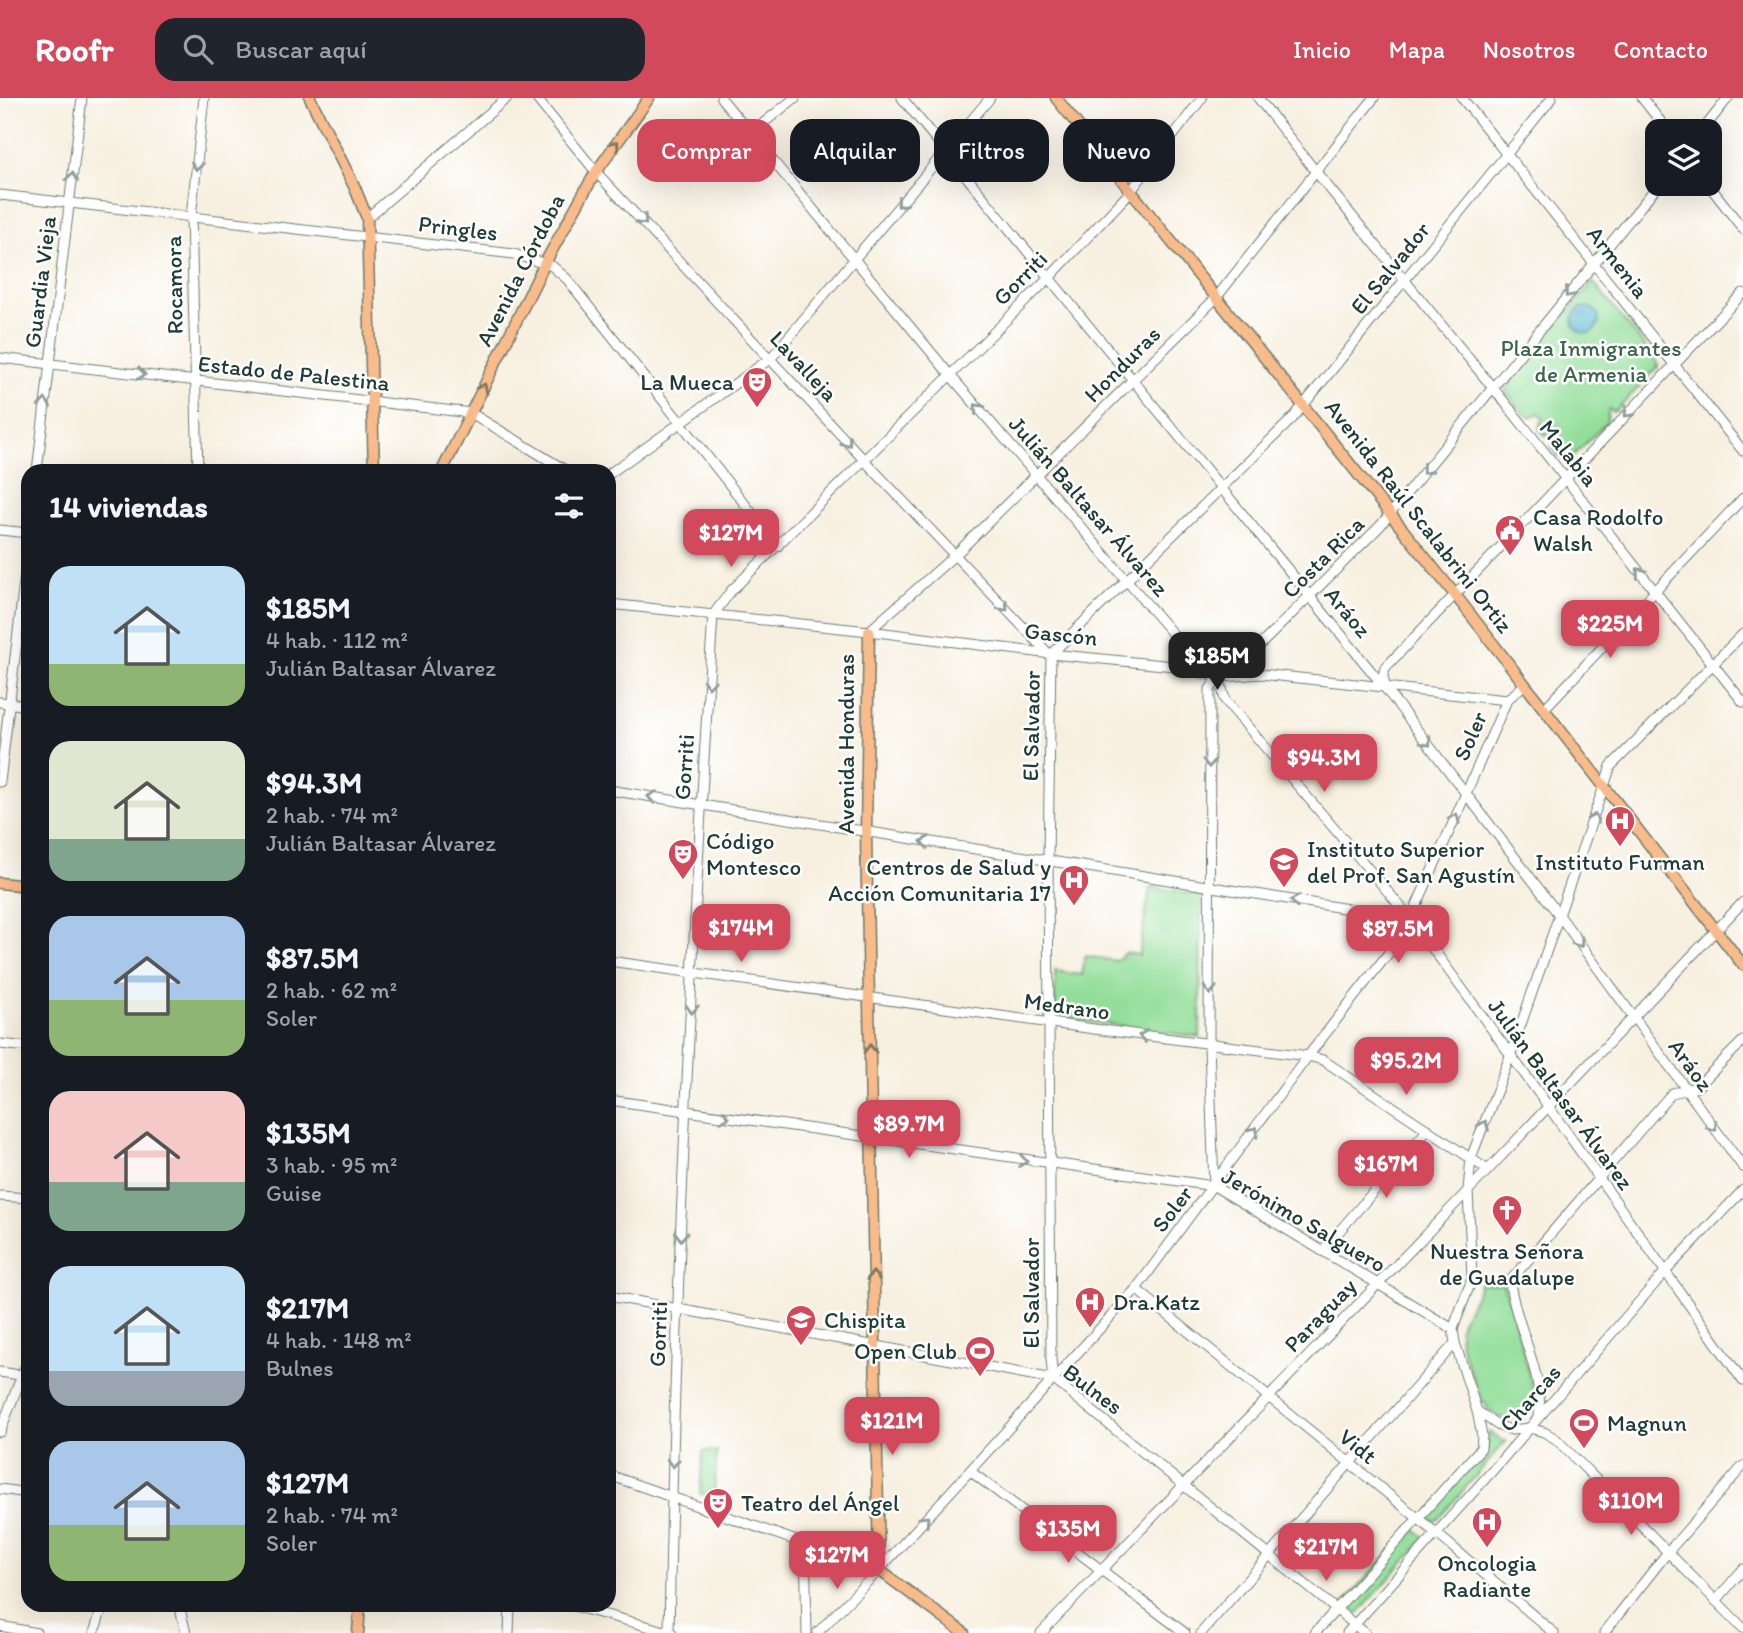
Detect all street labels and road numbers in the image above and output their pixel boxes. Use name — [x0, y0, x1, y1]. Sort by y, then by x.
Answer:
street label: Avenida Córdoba — [470, 189, 570, 351]
street label: Pringles — [417, 209, 499, 247]
street label: Guardia Vieja — [18, 215, 62, 349]
street label: El Salvador — [1344, 216, 1436, 320]
street label: Armenia — [1581, 220, 1655, 304]
street label: Rocamora — [159, 235, 189, 335]
street label: Gorriti — [987, 245, 1053, 311]
street label: Honduras — [1078, 320, 1166, 408]
street label: Lavalleja — [764, 325, 844, 407]
street label: Estado de Palestina — [197, 349, 391, 397]
street label: Avenida Raúl Scalabrini Ortiz — [1319, 394, 1519, 639]
street label: Julián Baltasar Álvarez — [1003, 410, 1175, 602]
street label: Malabia — [1534, 414, 1604, 492]
street label: Costa Rica — [1276, 510, 1370, 604]
street label: Aráoz — [1319, 581, 1378, 644]
street label: Gascón — [1023, 616, 1099, 652]
street label: Avenida Honduras — [832, 654, 860, 834]
street label: El Salvador — [1016, 670, 1046, 782]
street label: Soler — [1447, 707, 1493, 765]
street label: Gorriti — [668, 733, 700, 801]
street label: Medrano — [1022, 986, 1112, 1026]
street label: Julián Baltasar Álvarez — [1482, 993, 1640, 1195]
street label: Aráoz — [1663, 1033, 1720, 1097]
street label: Jerónimo Salguero — [1217, 1162, 1391, 1278]
street label: Soler — [1146, 1180, 1199, 1238]
street label: El Salvador — [1017, 1237, 1045, 1348]
street label: Paraguay — [1278, 1272, 1362, 1358]
street label: Gorriti — [643, 1301, 673, 1367]
street label: Bulnes — [1058, 1357, 1128, 1421]
street label: Charcas — [1493, 1359, 1567, 1437]
street label: Vidt — [1333, 1422, 1383, 1470]

